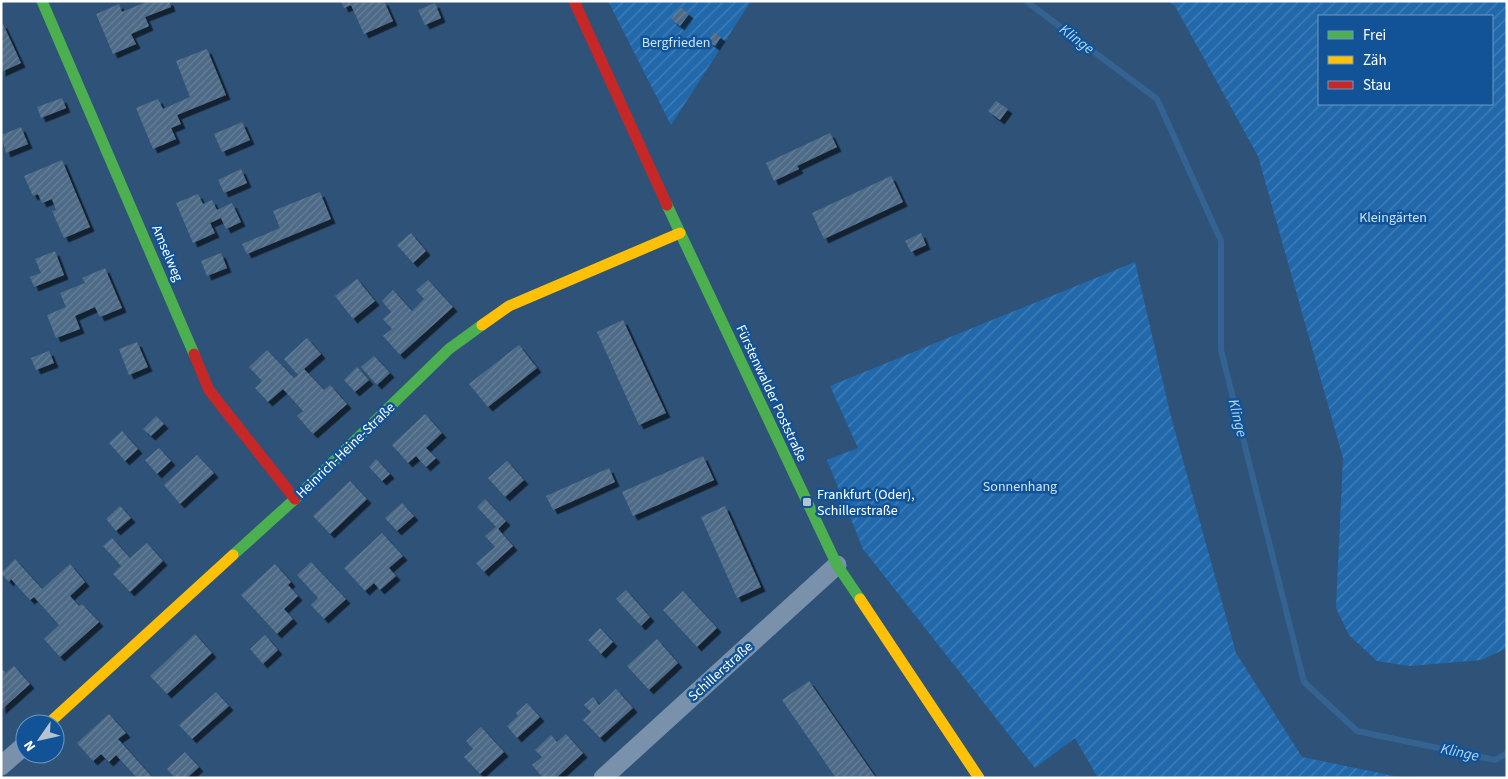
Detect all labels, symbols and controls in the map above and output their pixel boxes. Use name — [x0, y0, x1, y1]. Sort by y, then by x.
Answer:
legend — [1318, 15, 1493, 105]
water label: Klinge — [1055, 19, 1098, 59]
text: Frei — [1363, 25, 1386, 46]
park label: Bergfrieden — [642, 33, 710, 53]
text: Zäh — [1363, 50, 1387, 71]
text: Stau — [1363, 75, 1391, 96]
park label: Kleingärten — [1359, 208, 1427, 228]
street label: Amselweg — [146, 222, 188, 285]
street label: Fürstenwalder Poststraße — [731, 322, 812, 465]
water label: Klinge — [1223, 397, 1252, 439]
street label: Heinrich-Heine-Straße — [292, 398, 400, 503]
park label: Sonnenhang — [983, 477, 1057, 497]
place label: Frankfurt (Oder), Schillerstraße — [817, 485, 915, 521]
marker: Frankfurt (Oder), Schillerstraße — [801, 496, 813, 508]
street label: Schillerstraße — [684, 637, 757, 706]
north arrow — [15, 714, 65, 764]
text: N — [19, 736, 41, 755]
water label: Klinge — [1439, 738, 1481, 767]

